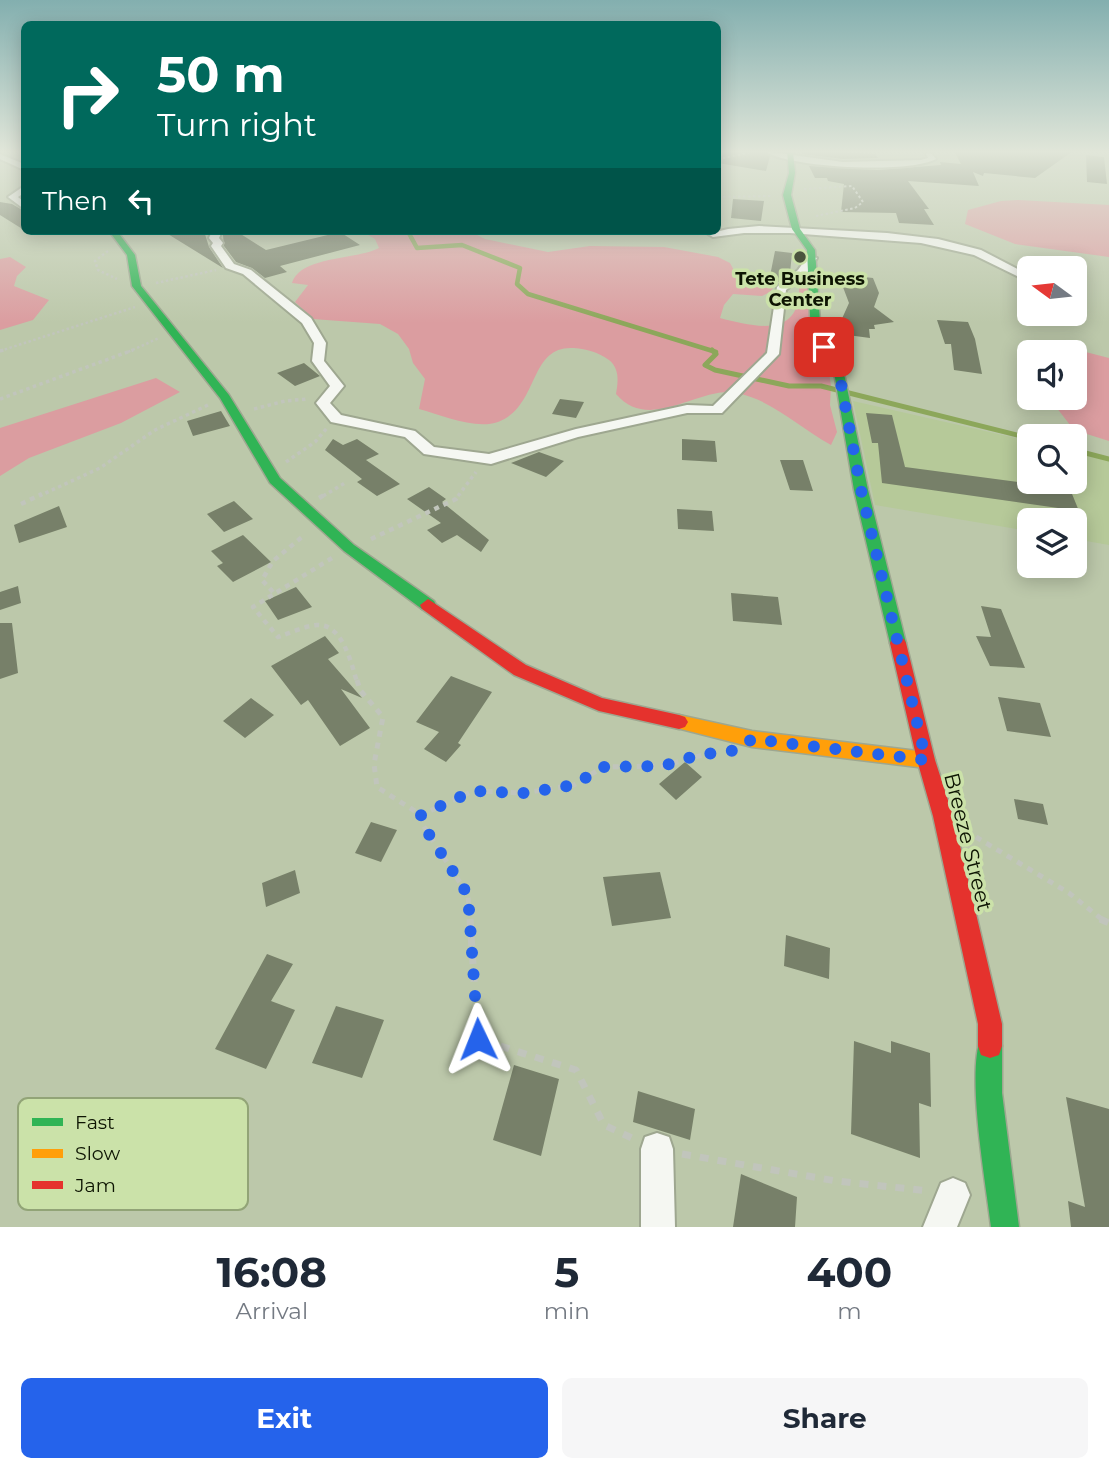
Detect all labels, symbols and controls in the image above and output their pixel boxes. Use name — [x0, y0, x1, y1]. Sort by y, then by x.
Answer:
text: 50 m — [157, 45, 285, 104]
icon: right — [42, 49, 133, 140]
text: Turn right — [157, 105, 317, 144]
icon: left — [122, 182, 160, 220]
text: Then — [42, 185, 108, 217]
marker: Tete Business Center — [792, 249, 808, 265]
north arrow — [1017, 256, 1087, 326]
map controls — [1017, 256, 1087, 578]
place label: Tete Business Center — [735, 268, 865, 311]
pin — [794, 317, 854, 377]
icon: arrive — [805, 328, 843, 366]
button: sound — [1017, 340, 1087, 410]
button: search — [1017, 424, 1087, 494]
button: layers — [1017, 508, 1087, 578]
street label: Breeze Street — [939, 770, 998, 914]
position arrow — [441, 1002, 515, 1076]
legend — [18, 1098, 248, 1210]
text: Fast — [75, 1111, 115, 1134]
text: Slow — [75, 1142, 120, 1165]
text: Jam — [74, 1174, 116, 1197]
text: 16:08 — [217, 1246, 327, 1298]
text: 5 — [554, 1246, 579, 1298]
text: 400 — [806, 1246, 892, 1298]
text: Arrival — [236, 1297, 308, 1325]
text: min — [544, 1297, 590, 1325]
text: m — [837, 1297, 862, 1325]
button: Exit — [21, 1378, 548, 1458]
button: Share — [562, 1378, 1088, 1458]

